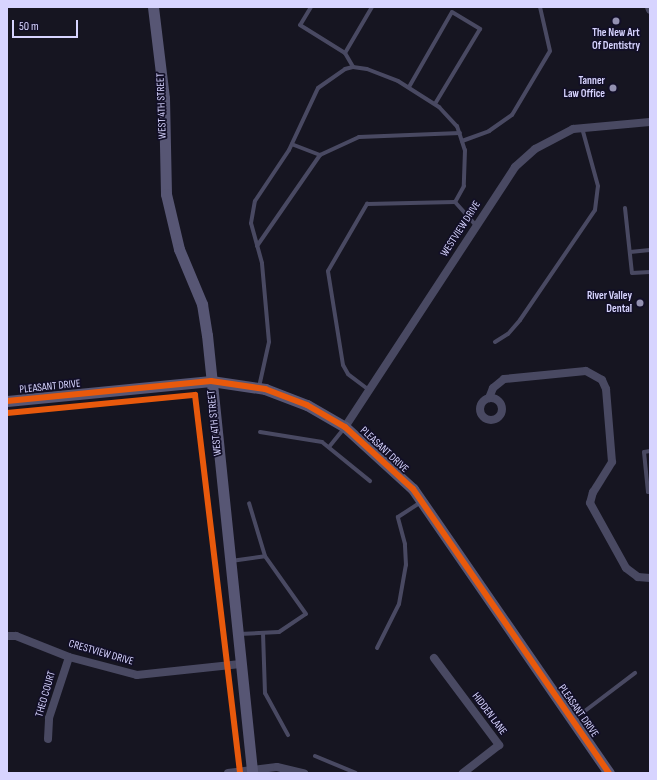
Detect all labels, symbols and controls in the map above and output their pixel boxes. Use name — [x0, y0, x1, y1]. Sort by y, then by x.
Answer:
scale bar — [14, 12, 80, 38]
marker: The New Art Of Dentistry — [611, 16, 621, 26]
text: 50 m — [19, 19, 39, 34]
place label: The New Art Of Dentistry — [592, 27, 640, 53]
street label: WEST 4TH STREET — [154, 73, 170, 139]
place label: Tanner Law Office — [564, 75, 605, 101]
marker: Tanner Law Office — [608, 83, 618, 93]
street label: WESTVIEW DRIVE — [438, 199, 484, 259]
place label: River Valley Dental — [587, 290, 632, 316]
marker: River Valley Dental — [635, 298, 645, 308]
street label: PLEASANT DRIVE — [19, 377, 81, 397]
street label: WEST 4TH STREET — [205, 389, 225, 457]
street label: PLEASANT DRIVE — [357, 424, 411, 476]
street label: CRESTVIEW DRIVE — [67, 637, 135, 669]
street label: THEO COURT — [33, 670, 59, 718]
street label: PLEASANT DRIVE — [555, 682, 601, 740]
street label: HIDDEN LANE — [469, 690, 509, 738]

